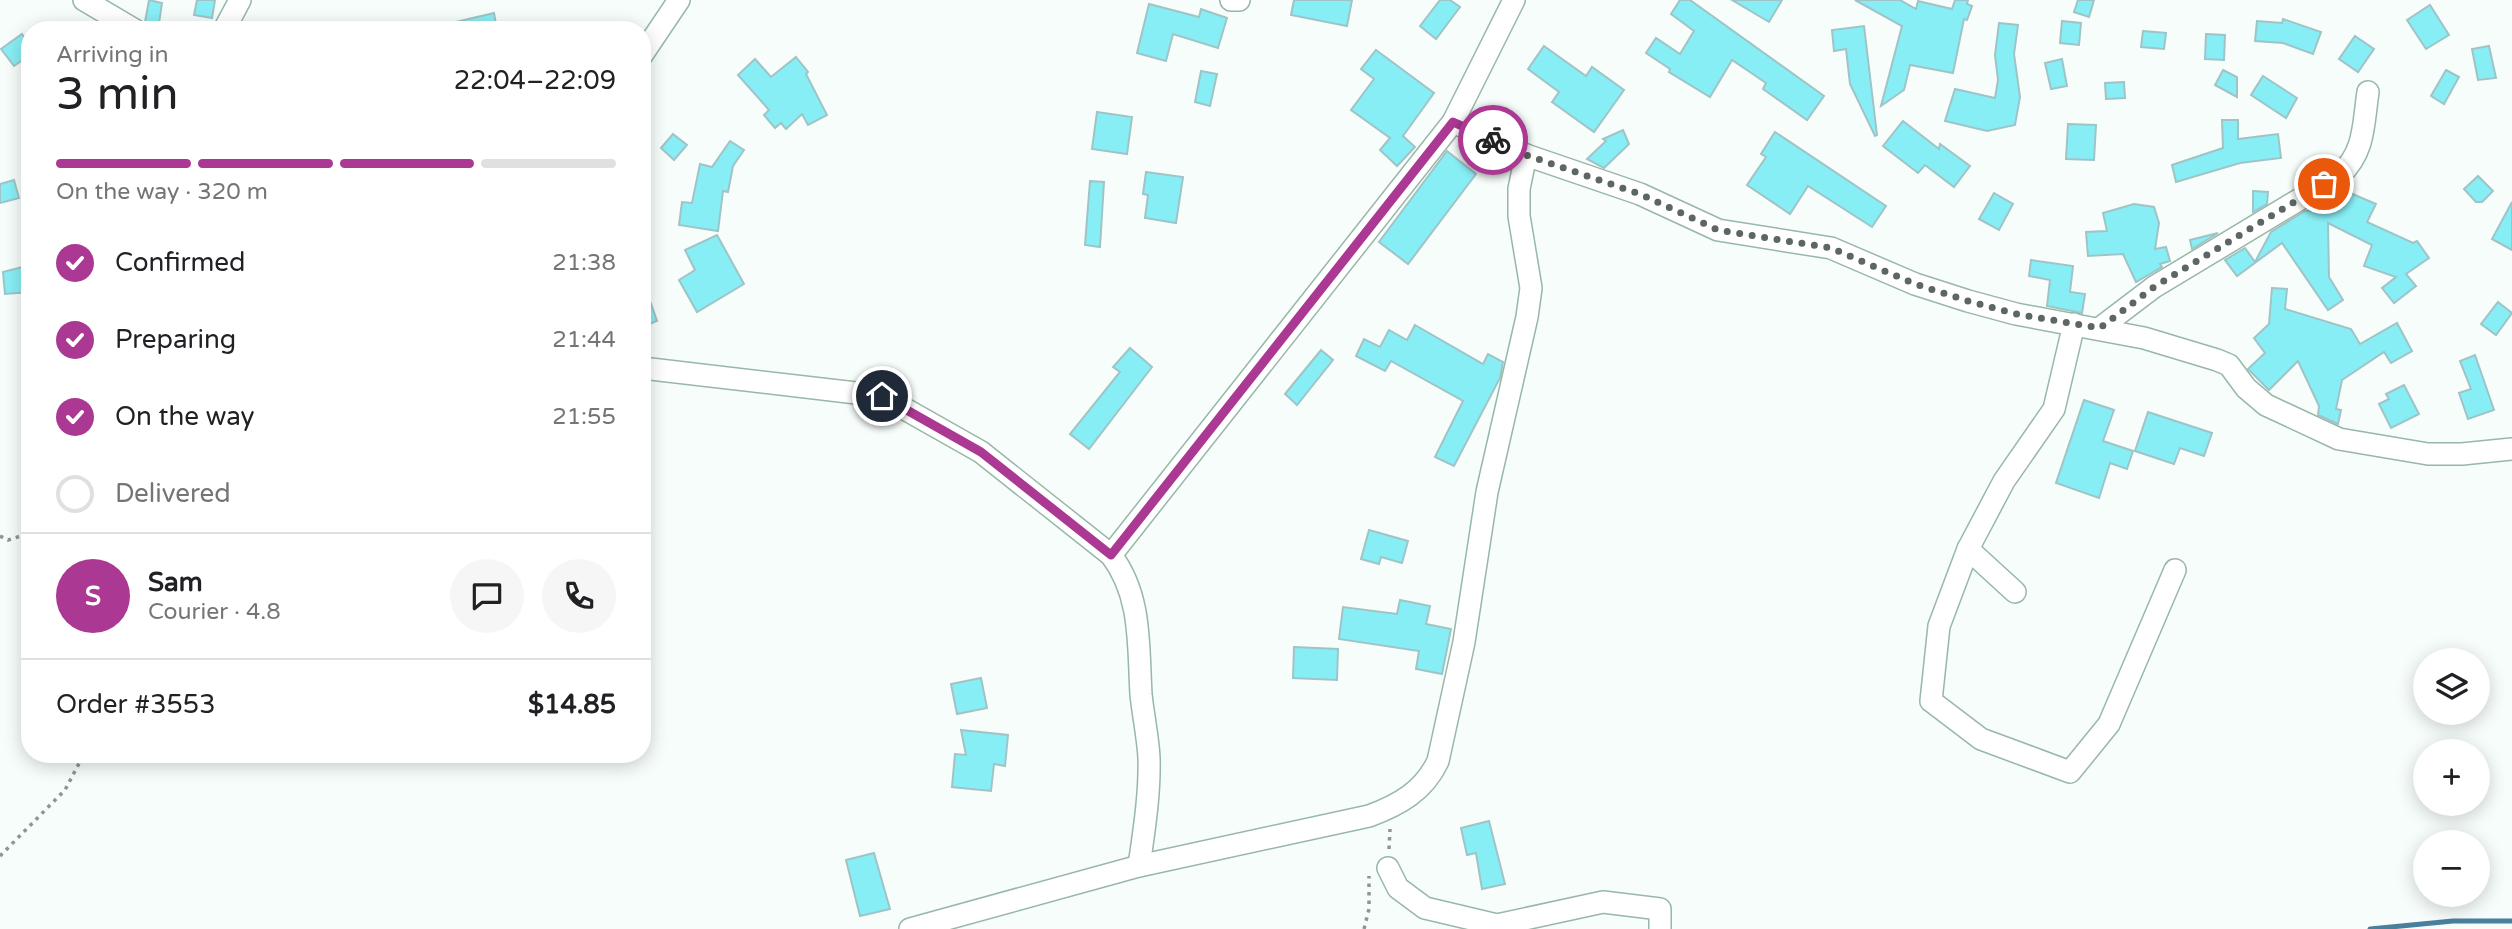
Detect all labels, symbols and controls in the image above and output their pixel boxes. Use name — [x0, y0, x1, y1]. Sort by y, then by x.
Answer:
text: Arriving in — [56, 41, 169, 69]
text: 22:04–22:09 — [454, 65, 616, 96]
text: 3 min — [56, 67, 179, 122]
courier — [1458, 105, 1528, 175]
icon: bike — [1474, 121, 1512, 159]
pin — [2294, 154, 2354, 214]
icon: bag — [2305, 165, 2343, 203]
text: On the way · 320 m — [56, 178, 268, 206]
icon: check — [56, 244, 94, 282]
text: Confirmed — [115, 247, 245, 278]
text: 21:38 — [552, 249, 616, 277]
icon: check — [56, 321, 94, 359]
text: Preparing — [115, 324, 236, 355]
text: 21:44 — [552, 326, 616, 354]
pin — [852, 366, 912, 426]
icon: home — [863, 377, 901, 415]
icon: check — [56, 398, 94, 436]
text: On the way — [115, 401, 255, 432]
text: 21:55 — [552, 403, 616, 431]
text: Delivered — [115, 478, 231, 509]
button: chat — [450, 559, 524, 633]
button: phone — [542, 559, 616, 633]
text: Sam — [148, 567, 203, 598]
text: S — [85, 581, 101, 612]
text: Courier · 4.8 — [148, 598, 281, 626]
map controls — [2413, 648, 2490, 907]
button: layers — [2413, 648, 2490, 725]
text: Order #3553 — [56, 689, 216, 720]
text: $14.85 — [528, 689, 616, 720]
button: + — [2413, 739, 2490, 816]
button: − — [2413, 830, 2490, 907]

